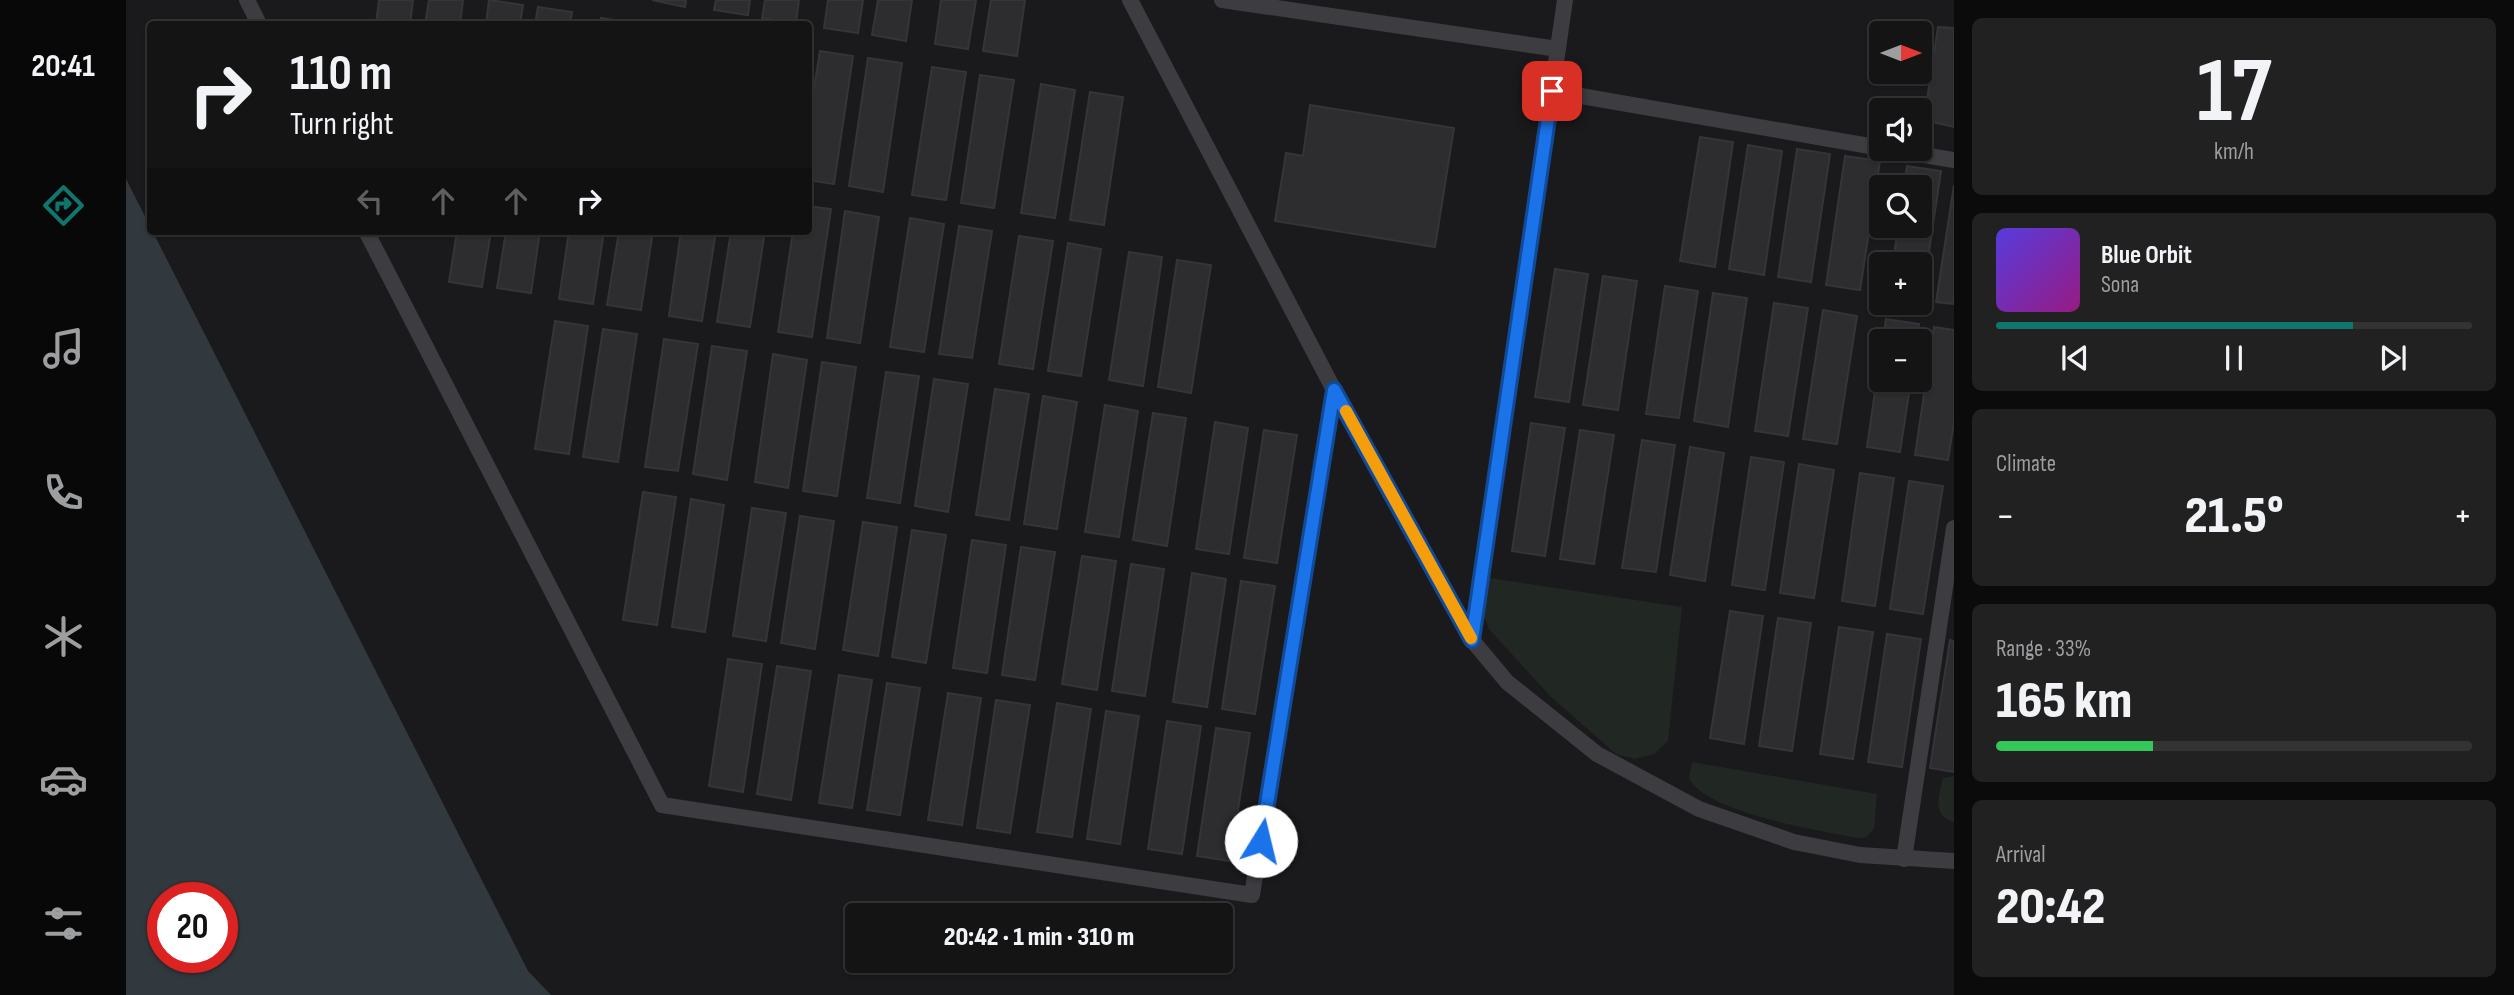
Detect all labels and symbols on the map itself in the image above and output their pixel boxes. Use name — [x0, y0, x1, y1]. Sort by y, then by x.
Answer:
north arrow — [1869, 21, 1932, 84]
pin — [1522, 61, 1582, 121]
position arrow — [1224, 804, 1298, 878]
speed limit sign: 20 — [147, 882, 238, 973]

